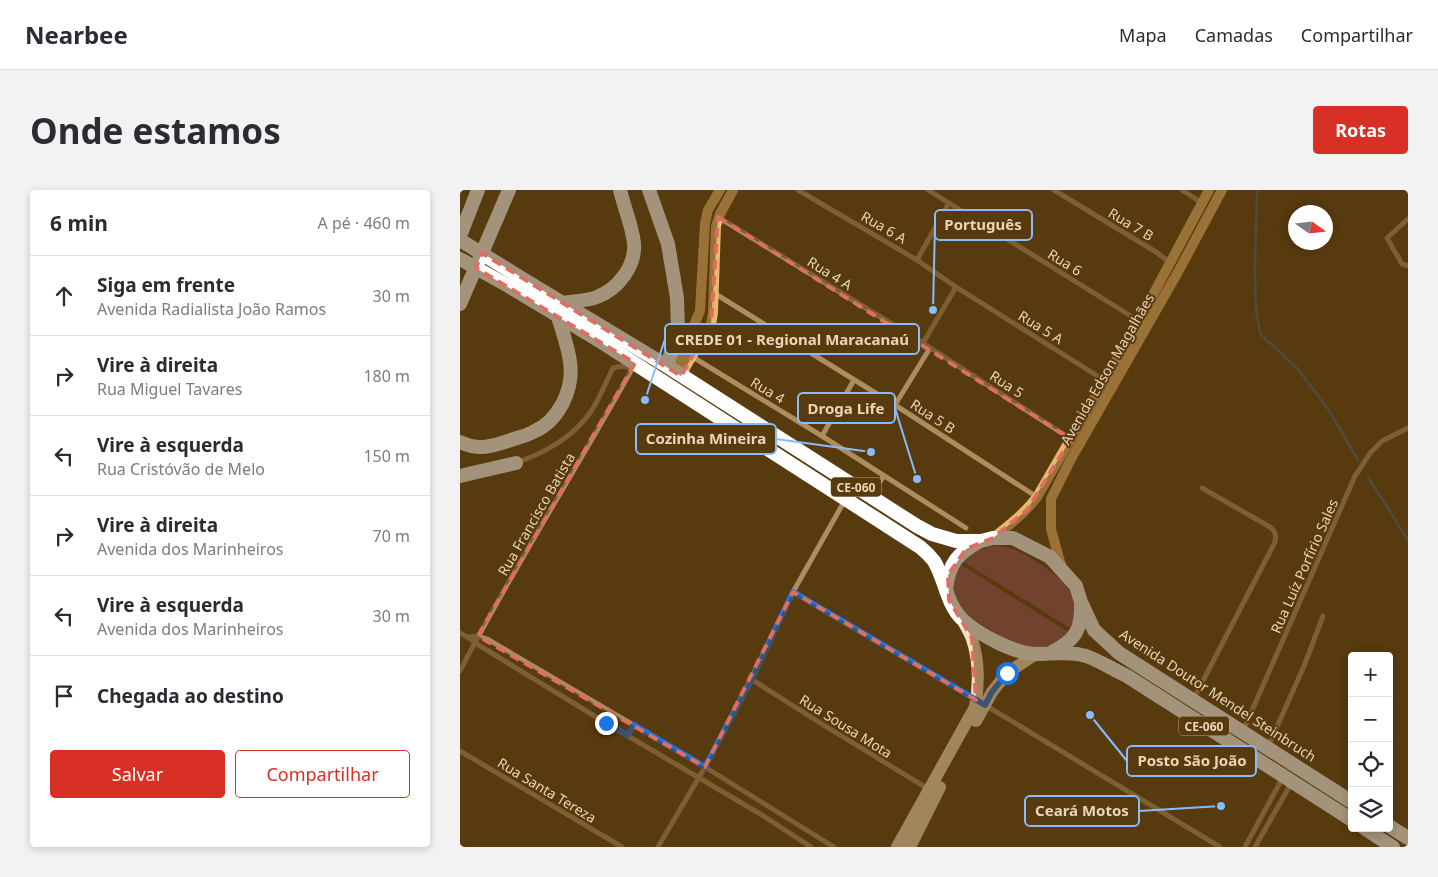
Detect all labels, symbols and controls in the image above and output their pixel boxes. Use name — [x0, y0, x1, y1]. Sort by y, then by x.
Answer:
text: Nearbee — [25, 18, 128, 51]
text: Mapa — [1119, 23, 1167, 47]
text: Camadas — [1195, 23, 1273, 47]
text: Compartilhar — [1301, 23, 1413, 47]
button: Rotas — [1313, 106, 1408, 154]
text: Onde estamos — [30, 107, 281, 154]
street label: Rua 7 B — [1105, 203, 1157, 245]
north arrow — [1288, 205, 1333, 250]
street label: Rua 6 A — [858, 206, 910, 248]
text: 6 min — [50, 209, 108, 237]
callout: Português — [935, 210, 1032, 240]
text: A pé · 460 m — [318, 212, 410, 234]
text: Português — [944, 214, 1022, 234]
street label: Rua 6 — [1044, 244, 1086, 280]
street label: Rua 4 A — [804, 252, 856, 294]
text: Siga em frente — [97, 272, 235, 298]
icon: ahead — [50, 282, 78, 310]
text: 30 m — [373, 285, 410, 307]
street label: Avenida Edson Magalhães — [1056, 290, 1158, 448]
text: Avenida Radialista João Ramos — [97, 298, 326, 320]
street label: Rua 5 A — [1015, 306, 1067, 348]
callout: CREDE 01 - Regional Maracanaú — [665, 324, 919, 354]
text: CREDE 01 - Regional Maracanaú — [675, 329, 909, 349]
text: Vire à direita — [97, 352, 218, 378]
icon: right — [50, 362, 78, 390]
text: 180 m — [363, 365, 410, 387]
street label: Rua 5 — [986, 366, 1028, 402]
street label: Rua 4 — [747, 372, 789, 408]
text: Rua Miguel Tavares — [97, 378, 242, 400]
callout: Droga Life — [798, 393, 895, 423]
street label: Rua 5 B — [907, 395, 959, 437]
text: Droga Life — [808, 398, 884, 418]
callout: Cozinha Mineira — [636, 424, 776, 454]
text: Cozinha Mineira — [646, 428, 766, 448]
text: Vire à esquerda — [97, 432, 244, 458]
icon: left — [50, 442, 78, 470]
text: 150 m — [363, 445, 410, 467]
street label: Rua Francisco Batista — [493, 449, 579, 579]
text: Rua Cristóvão de Melo — [97, 458, 265, 480]
road number: CE-060 — [831, 478, 881, 496]
street label: Rua Luíz Porfírio Sales — [1266, 496, 1342, 636]
text: Vire à direita — [97, 512, 218, 538]
icon: right — [50, 522, 78, 550]
text: 70 m — [373, 525, 410, 547]
text: Avenida dos Marinheiros — [97, 538, 284, 560]
text: Vire à esquerda — [97, 592, 244, 618]
icon: left — [50, 602, 78, 630]
text: 30 m — [373, 605, 410, 627]
text: Avenida dos Marinheiros — [97, 618, 284, 640]
street label: Avenida Doutor Mendel Steinbruch — [1116, 624, 1320, 766]
map controls — [1348, 652, 1393, 832]
button: + — [1348, 652, 1393, 697]
route start — [996, 662, 1019, 685]
icon: arrive — [50, 682, 78, 710]
text: Chegada ao destino — [97, 683, 284, 709]
street label: Rua Sousa Mota — [796, 690, 896, 762]
button: − — [1348, 697, 1393, 742]
route end — [595, 712, 618, 735]
road number: CE-060 — [1179, 716, 1229, 736]
button: locate — [1348, 742, 1393, 787]
callout: Posto São João — [1127, 746, 1256, 776]
button: Salvar — [50, 750, 225, 798]
button: Compartilhar — [235, 750, 410, 798]
text: Posto São João — [1137, 750, 1247, 770]
street label: Rua Santa Tereza — [494, 753, 600, 827]
button: layers — [1348, 787, 1393, 832]
callout: Ceará Motos — [1025, 796, 1139, 826]
text: Ceará Motos — [1035, 800, 1129, 820]

